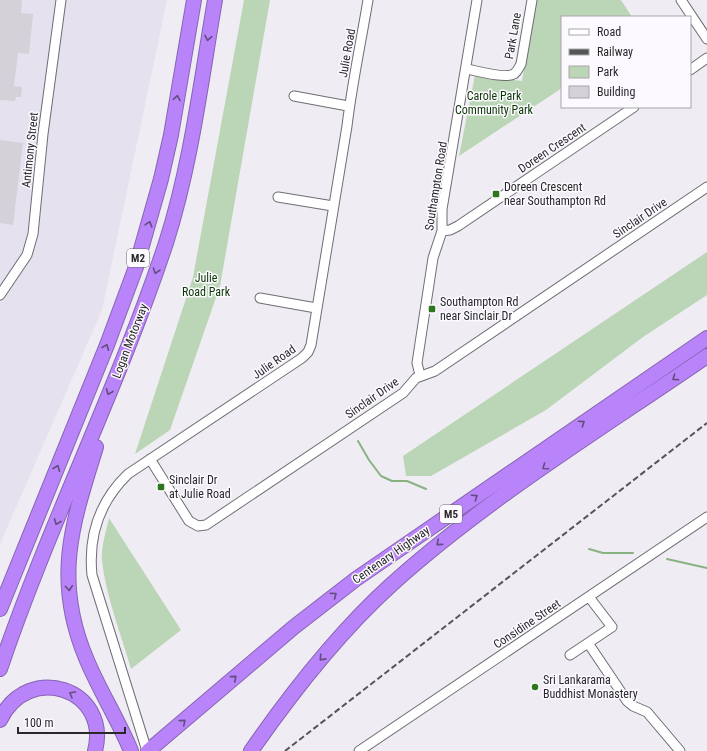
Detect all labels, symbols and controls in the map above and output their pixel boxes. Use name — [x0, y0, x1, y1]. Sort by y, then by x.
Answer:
street label: Park Lane — [502, 11, 524, 60]
legend — [561, 16, 691, 108]
text: Road — [597, 25, 621, 39]
street label: Julie Road — [336, 27, 358, 79]
one-way arrow — [205, 35, 213, 42]
text: Railway — [597, 45, 633, 59]
text: Park — [597, 65, 619, 79]
text: Building — [597, 85, 635, 99]
park label: Carole Park Community Park — [455, 89, 534, 117]
one-way arrow — [173, 95, 181, 101]
street label: Antimony Street — [19, 111, 41, 188]
street label: Doreen Crescent — [516, 120, 589, 176]
street label: Southampton Road — [422, 140, 450, 232]
place label: Doreen Crescent near Southampton Rd — [504, 180, 606, 208]
marker: Doreen Crescent near Southampton Rd — [491, 189, 501, 199]
street label: Sinclair Drive — [610, 195, 670, 241]
one-way arrow — [144, 221, 152, 228]
road number: M2 — [127, 249, 149, 267]
one-way arrow — [152, 267, 161, 274]
park label: Julie Road Park — [182, 271, 231, 299]
place label: Southampton Rd near Sinclair Dr — [440, 295, 518, 323]
street label: Logan Motorway — [109, 302, 151, 380]
marker: Southampton Rd near Sinclair Dr — [427, 304, 437, 314]
street label: Julie Road — [250, 342, 298, 382]
one-way arrow — [101, 344, 109, 352]
one-way arrow — [672, 373, 679, 381]
street label: Sinclair Drive — [343, 374, 402, 422]
one-way arrow — [106, 388, 114, 395]
one-way arrow — [578, 421, 585, 428]
one-way arrow — [542, 462, 549, 469]
one-way arrow — [52, 464, 60, 472]
place label: Sinclair Dr at Julie Road — [169, 473, 231, 501]
marker: Sinclair Dr at Julie Road — [156, 482, 166, 492]
one-way arrow — [471, 495, 478, 502]
road number: M5 — [440, 505, 462, 523]
one-way arrow — [54, 518, 62, 526]
street label: Centenary Highway — [350, 523, 432, 587]
one-way arrow — [437, 539, 444, 546]
one-way arrow — [64, 585, 73, 591]
one-way arrow — [330, 592, 337, 600]
street label: Considine Street — [491, 596, 564, 652]
one-way arrow — [320, 653, 327, 660]
place label: Sri Lankarama Buddhist Monastery — [543, 673, 638, 701]
one-way arrow — [229, 675, 237, 682]
marker: Sri Lankarama Buddhist Monastery — [530, 682, 540, 692]
one-way arrow — [69, 691, 76, 698]
scale bar — [18, 709, 125, 735]
text: 100 m — [24, 716, 54, 730]
one-way arrow — [178, 719, 186, 726]

